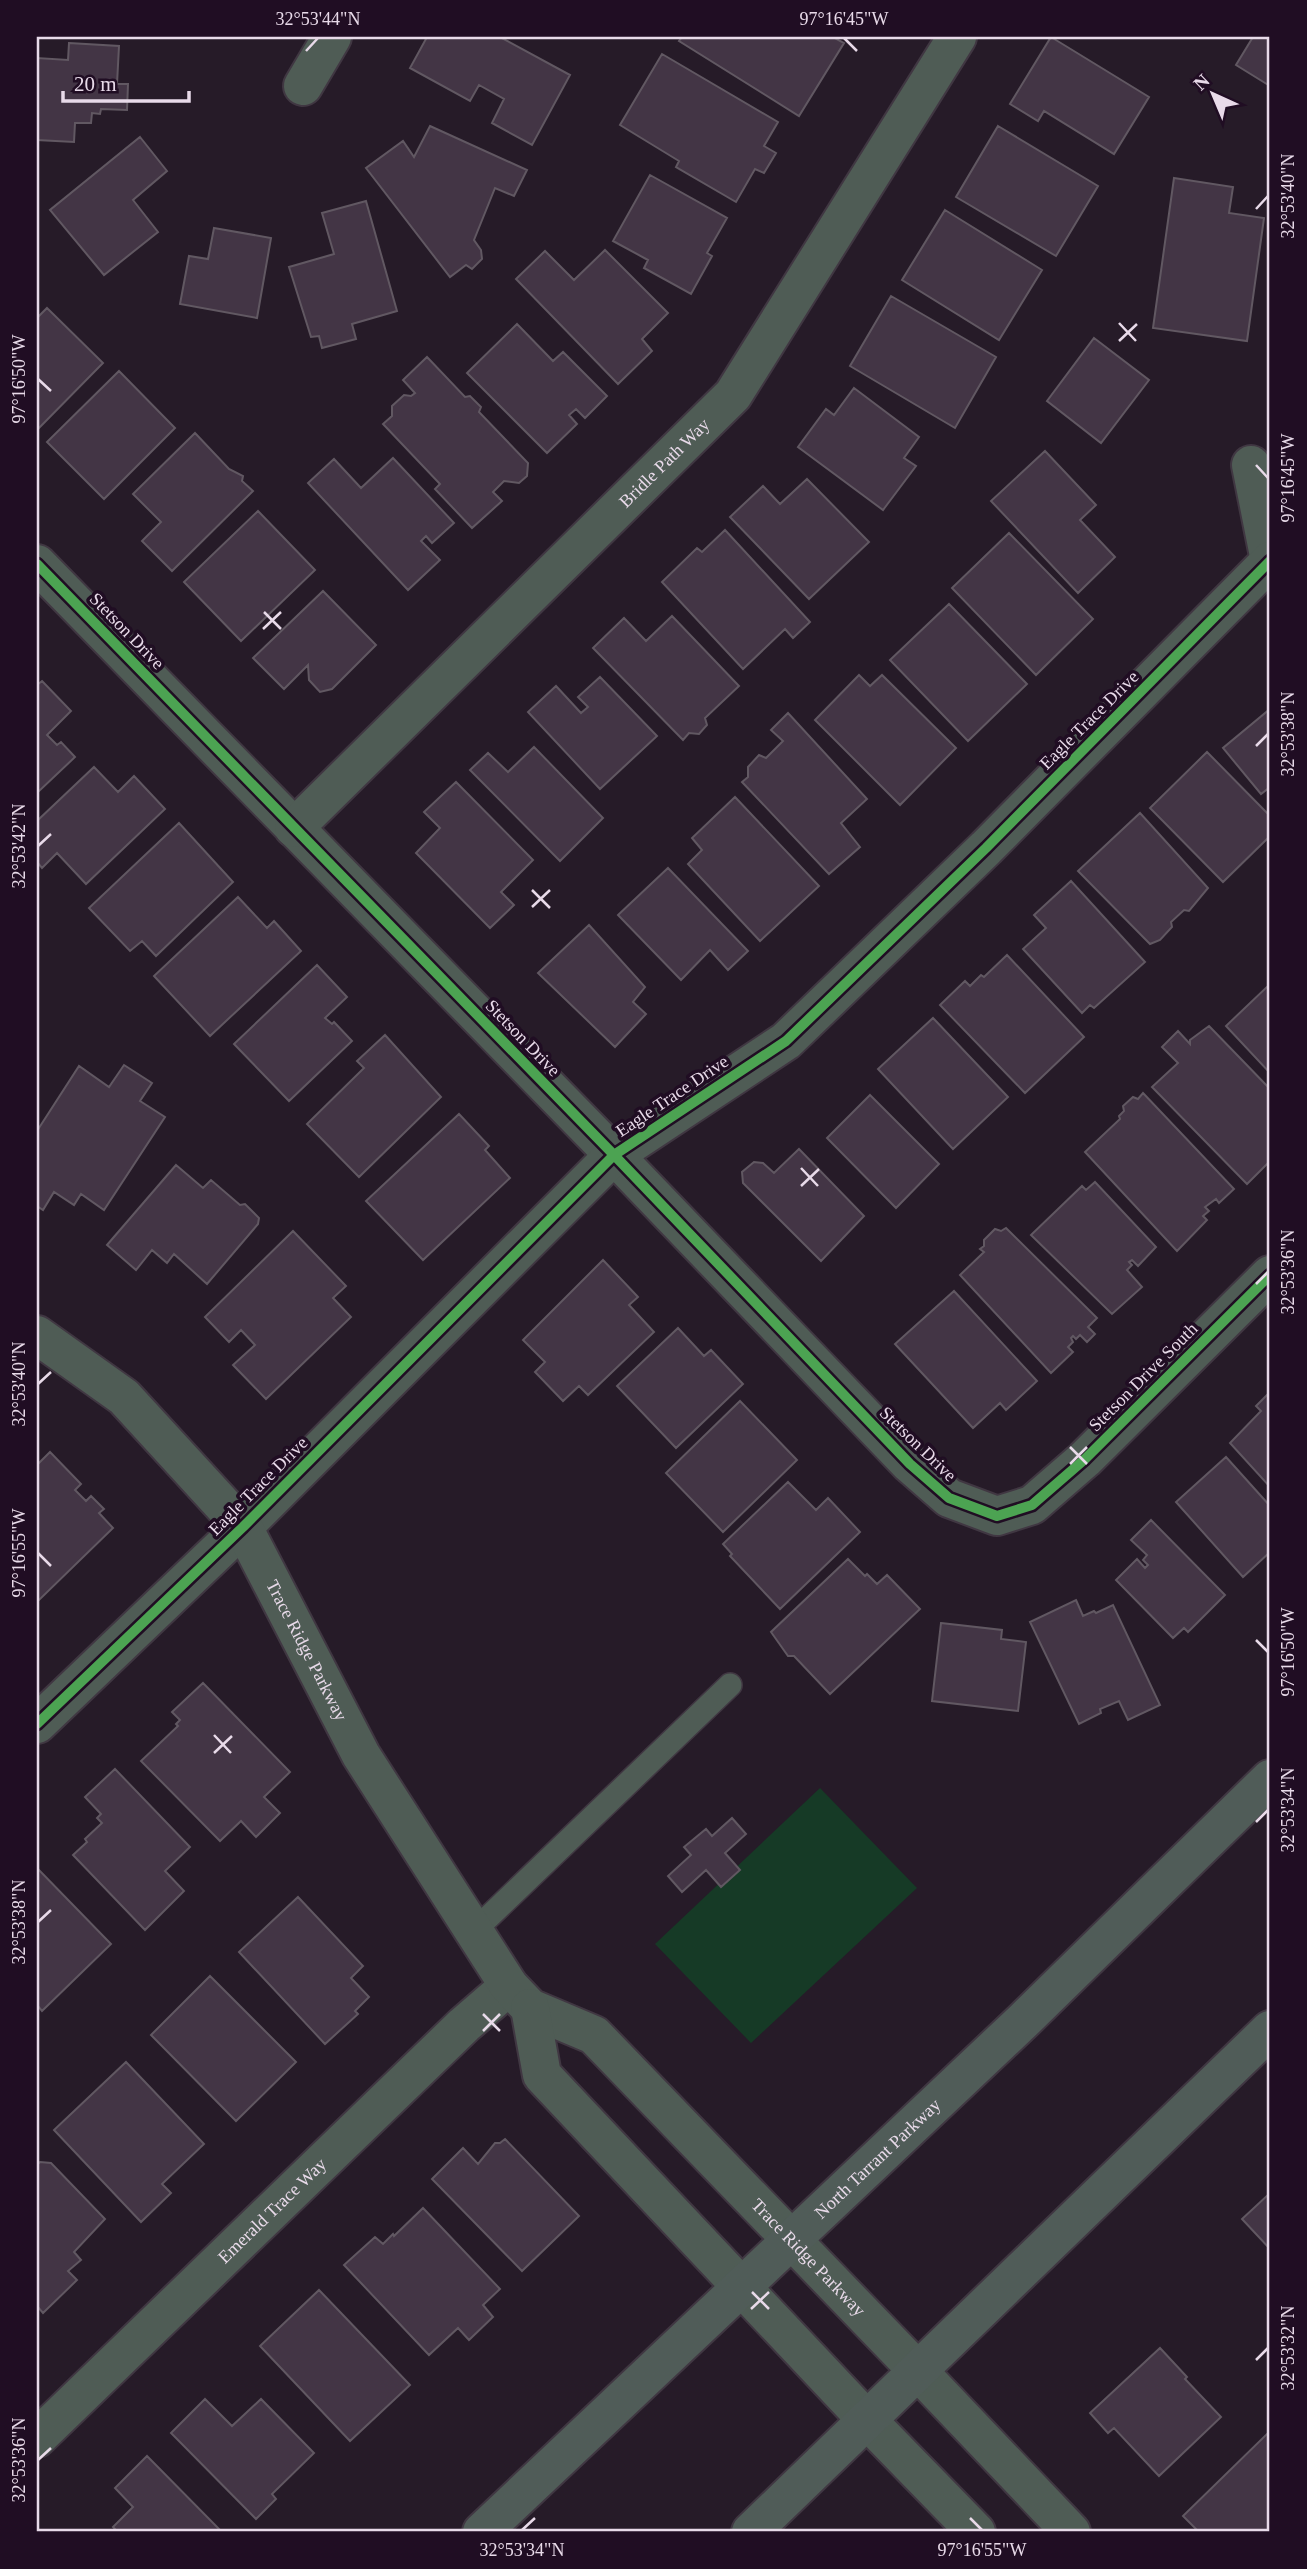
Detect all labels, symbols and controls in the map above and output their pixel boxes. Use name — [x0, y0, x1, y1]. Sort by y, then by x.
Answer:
text: 32°53'44"N — [276, 9, 360, 29]
text: 97°16'45"W — [800, 9, 888, 29]
scale bar — [63, 60, 189, 104]
north arrow — [1178, 60, 1248, 130]
text: N — [1189, 70, 1214, 94]
text: 20 m — [74, 72, 117, 96]
text: 32°53'40"N — [1278, 154, 1298, 238]
text: 97°16'50"W — [9, 335, 29, 423]
street label: Bridle Path Way — [615, 414, 713, 512]
text: 97°16'45"W — [1278, 434, 1298, 522]
street label: Stetson Drive — [86, 589, 168, 673]
street label: Eagle Trace Drive — [1036, 667, 1142, 773]
text: 32°53'38"N — [1278, 692, 1298, 776]
text: 32°53'42"N — [9, 804, 29, 888]
street label: Stetson Drive — [482, 996, 564, 1080]
street label: Eagle Trace Drive — [612, 1051, 732, 1141]
text: 32°53'36"N — [1278, 1230, 1298, 1314]
street label: Stetson Drive South — [1085, 1319, 1201, 1435]
text: 32°53'40"N — [9, 1342, 29, 1426]
street label: Stetson Drive — [876, 1403, 960, 1485]
street label: Eagle Trace Drive — [205, 1433, 311, 1539]
text: 97°16'55"W — [9, 1509, 29, 1597]
street label: Trace Ridge Parkway — [262, 1577, 351, 1724]
text: 97°16'50"W — [1278, 1608, 1298, 1696]
text: 32°53'34"N — [1278, 1768, 1298, 1852]
text: 32°53'38"N — [9, 1880, 29, 1964]
street label: North Tarrant Parkway — [810, 2094, 944, 2223]
street label: Emerald Trace Way — [214, 2154, 330, 2267]
street label: Trace Ridge Parkway — [747, 2195, 870, 2320]
text: 32°53'32"N — [1278, 2306, 1298, 2390]
text: 32°53'36"N — [9, 2418, 29, 2502]
text: 32°53'34"N — [480, 2540, 564, 2560]
text: 97°16'55"W — [938, 2540, 1026, 2560]

